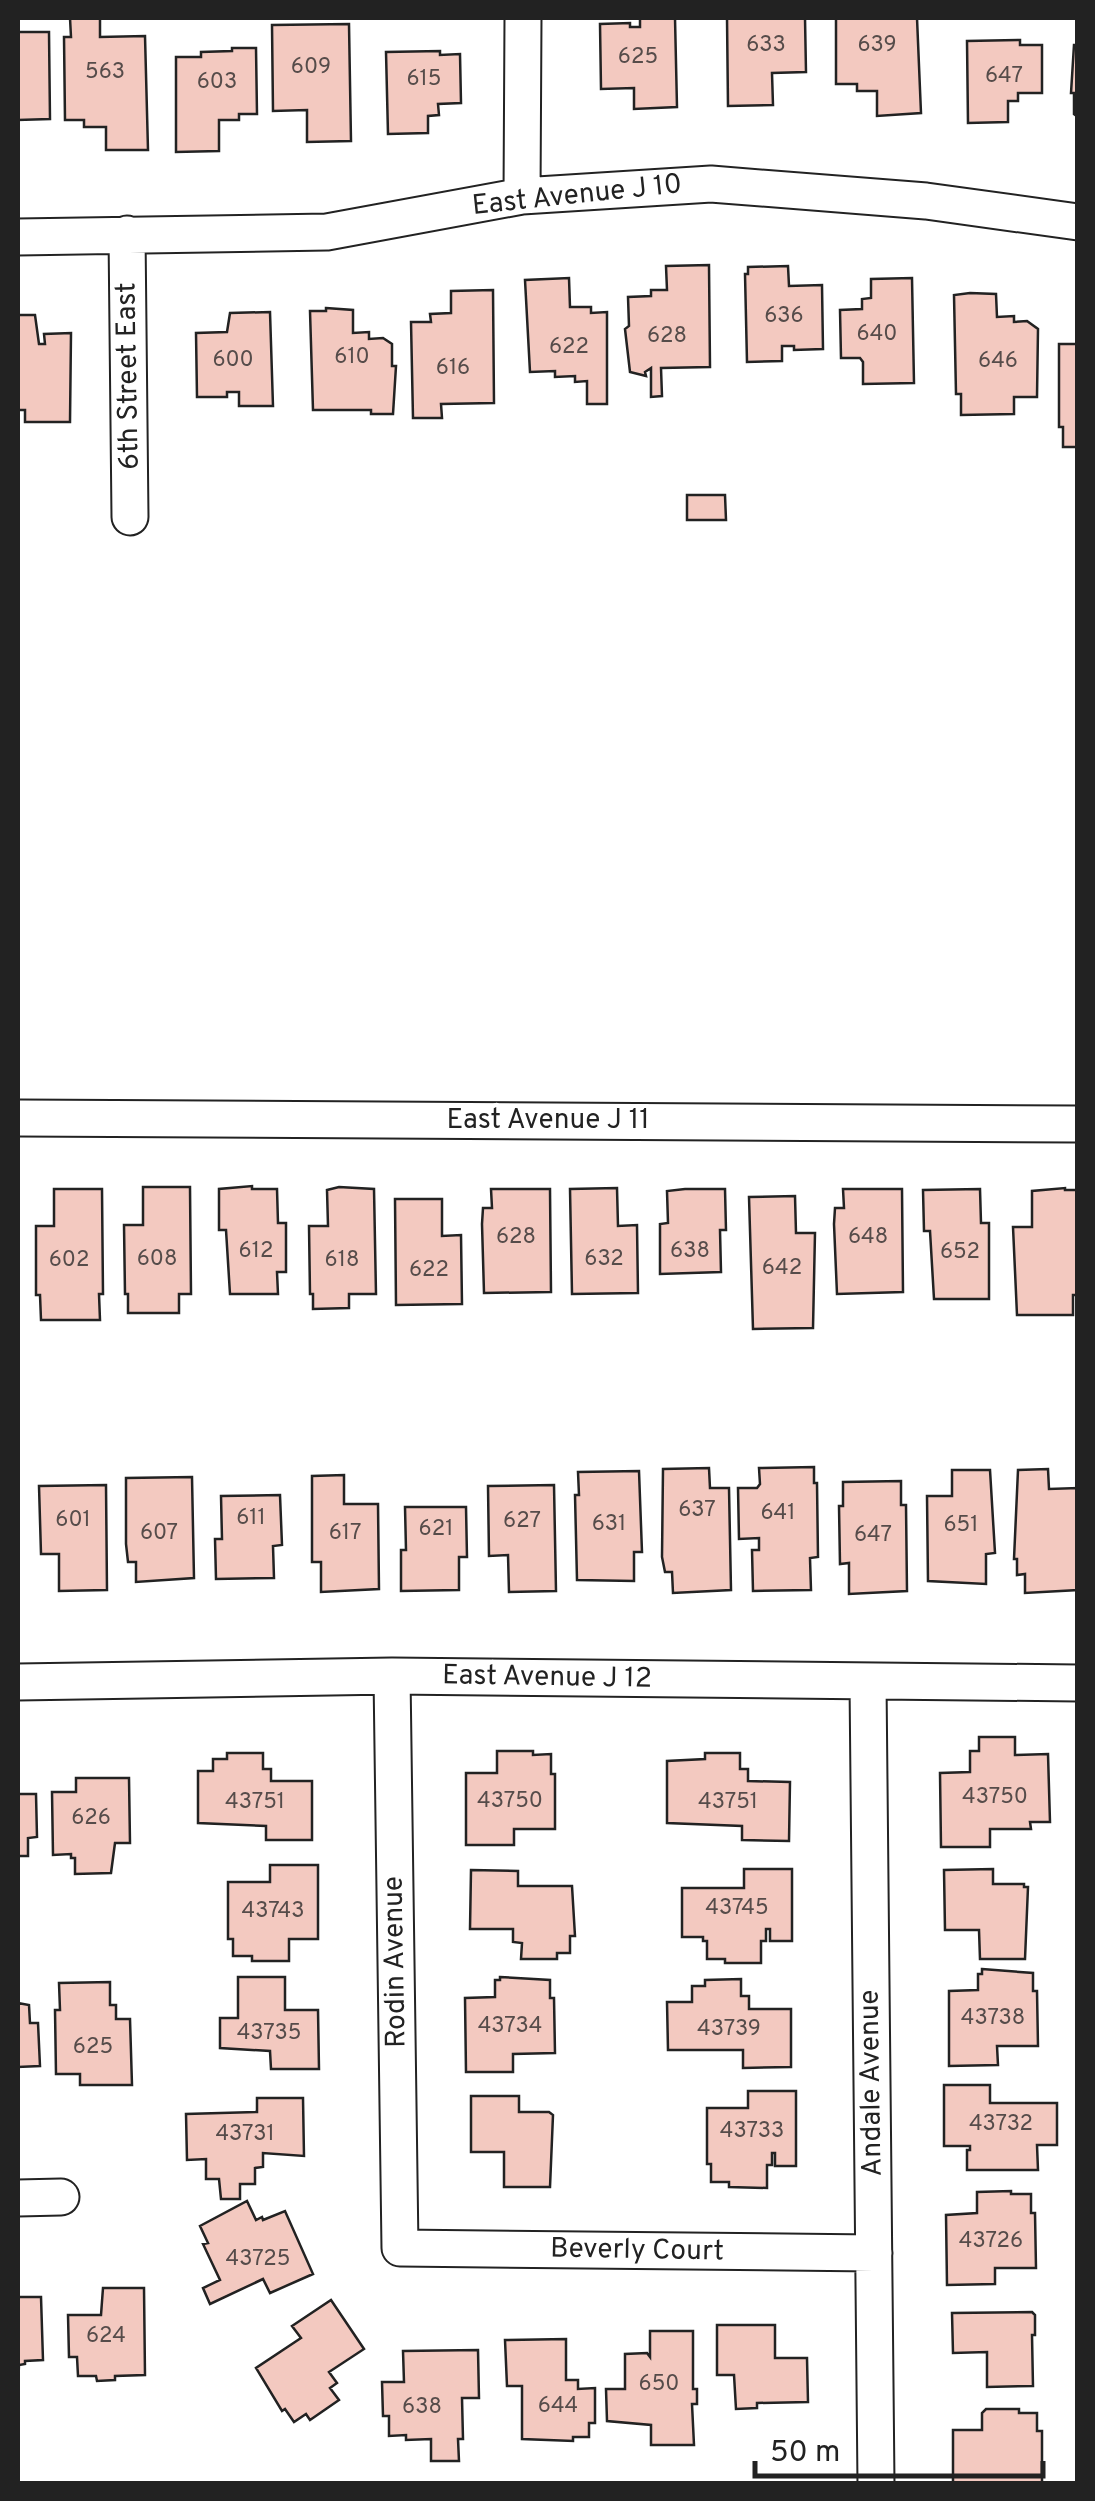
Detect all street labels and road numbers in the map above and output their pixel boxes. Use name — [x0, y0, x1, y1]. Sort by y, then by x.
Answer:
street label: East Avenue J 10 — [470, 167, 684, 225]
street label: 6th Street East — [109, 282, 149, 470]
street label: East Avenue J 11 — [446, 1103, 650, 1139]
street label: East Avenue J 12 — [442, 1658, 652, 1698]
street label: Rodin Avenue — [377, 1876, 415, 2048]
street label: Andale Avenue — [852, 1989, 892, 2177]
street label: Beverly Court — [550, 2231, 724, 2271]

